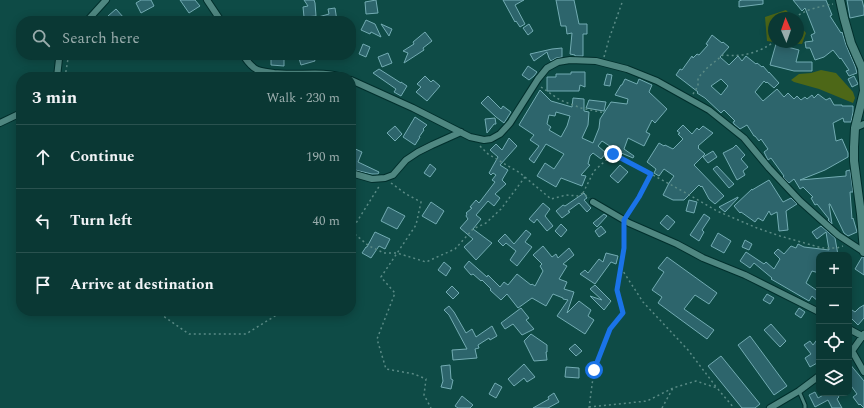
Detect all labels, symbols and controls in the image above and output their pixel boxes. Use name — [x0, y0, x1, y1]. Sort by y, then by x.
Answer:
north arrow — [768, 12, 804, 48]
search box — [16, 16, 356, 60]
icon: search — [30, 27, 52, 49]
text: Search here — [62, 27, 140, 50]
text: 3 min — [32, 85, 77, 111]
text: Walk · 230 m — [266, 88, 340, 108]
text: Continue — [70, 145, 135, 168]
route end — [604, 145, 622, 163]
icon: ahead — [32, 146, 54, 168]
text: 190 m — [306, 147, 340, 167]
text: Turn left — [70, 209, 132, 232]
icon: left — [32, 210, 54, 232]
text: 40 m — [313, 211, 340, 231]
map controls — [816, 252, 852, 396]
button: + — [816, 252, 852, 288]
text: Arrive at destination — [70, 273, 214, 296]
icon: arrive — [32, 274, 54, 296]
button: − — [816, 288, 852, 324]
button: locate — [816, 324, 852, 360]
button: layers — [816, 360, 852, 396]
route start — [585, 361, 603, 379]

